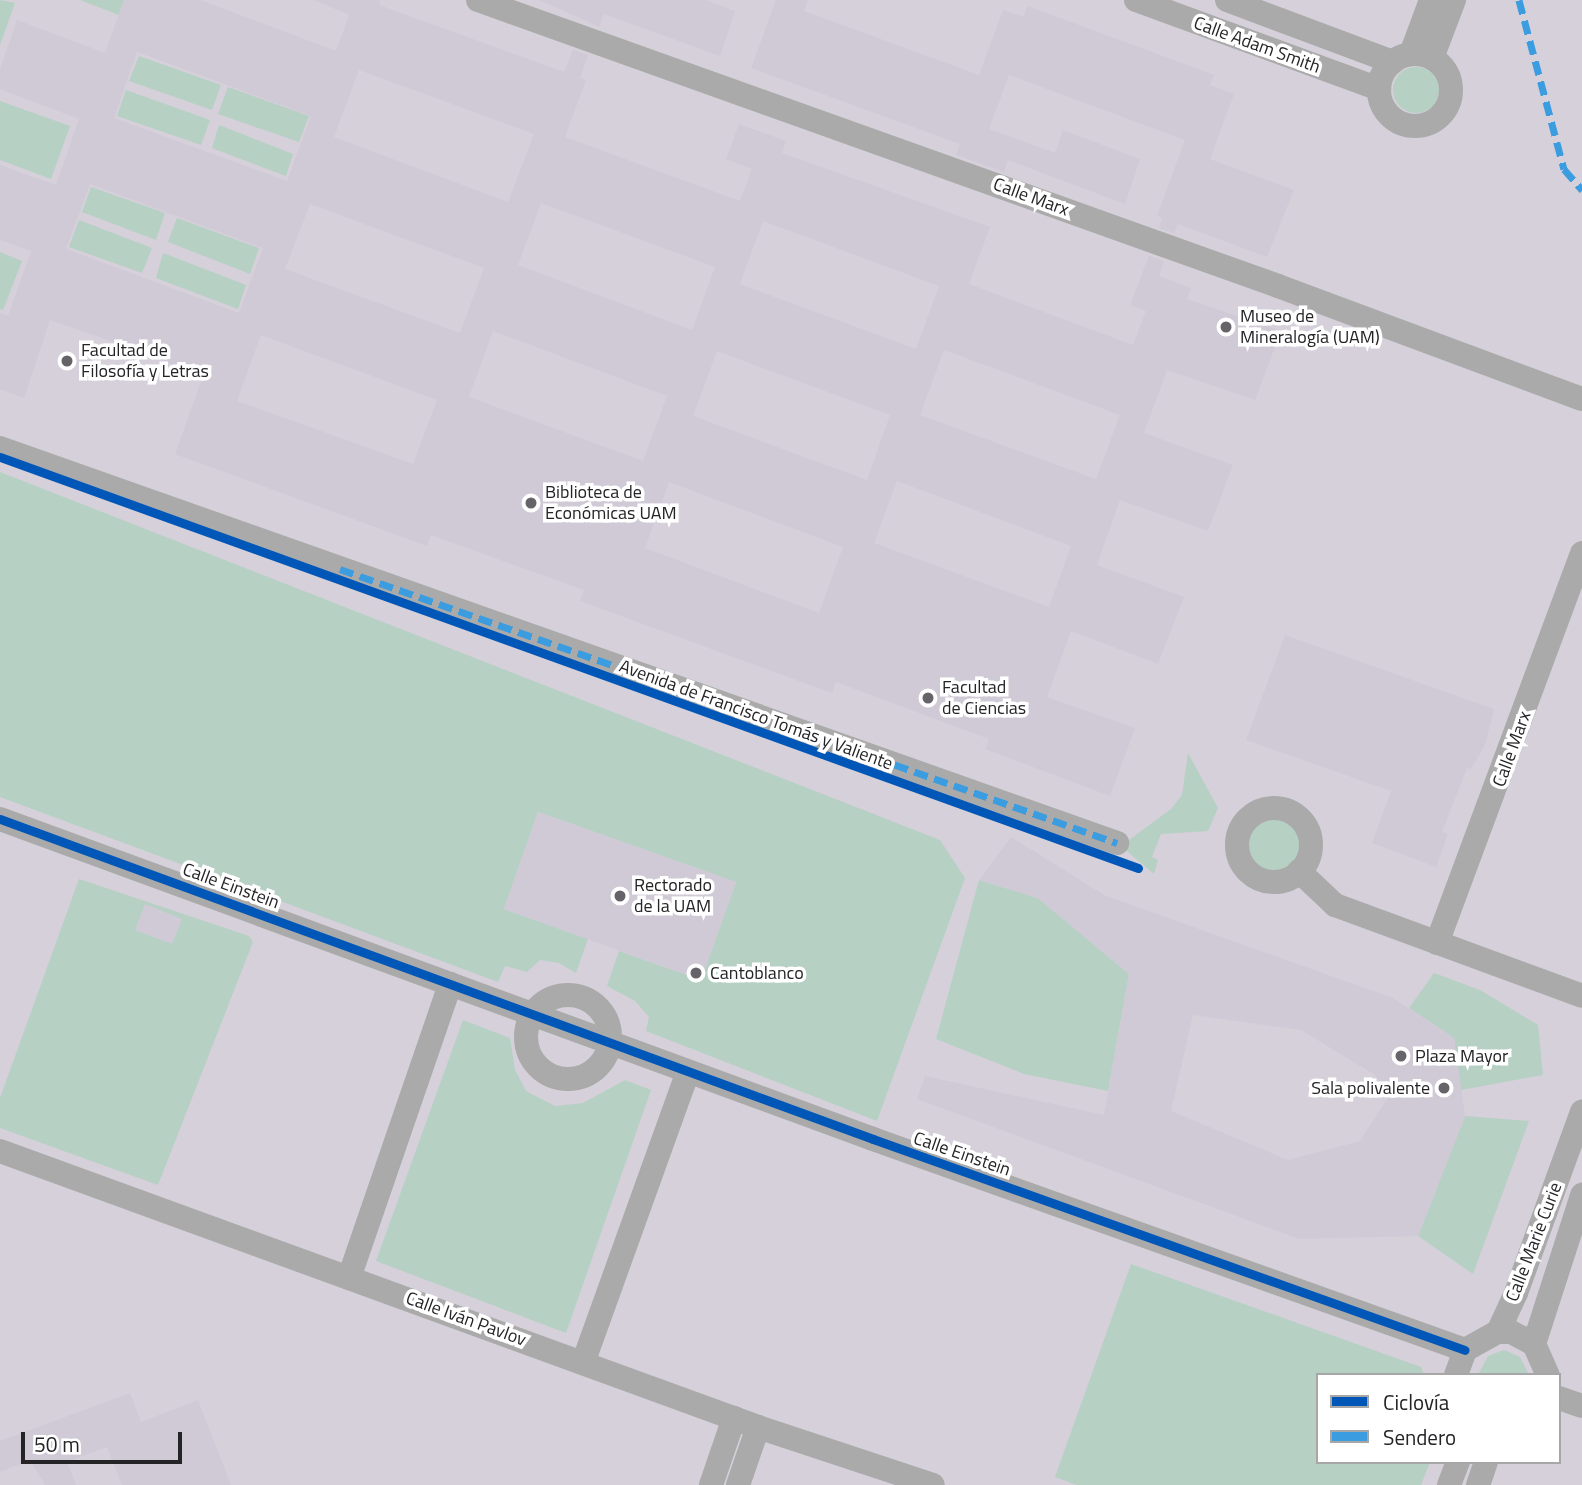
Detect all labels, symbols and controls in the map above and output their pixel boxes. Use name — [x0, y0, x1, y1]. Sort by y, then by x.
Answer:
street label: Calle Adam Smith — [1191, 12, 1323, 78]
street label: Calle Marx — [990, 173, 1072, 221]
place label: Museo de Mineralogía (UAM) — [1240, 306, 1380, 348]
marker: Museo de Mineralogía (UAM) — [1218, 319, 1234, 335]
place label: Facultad de Filosofía y Letras — [81, 340, 209, 382]
marker: Facultad de Filosofía y Letras — [59, 353, 75, 369]
place label: Biblioteca de Económicas UAM — [545, 482, 677, 524]
marker: Biblioteca de Económicas UAM — [523, 495, 539, 511]
street label: Avenida de Francisco Tomás y Valiente — [616, 655, 896, 775]
place label: Facultad de Ciencias — [942, 677, 1026, 720]
marker: Facultad de Ciencias — [920, 690, 936, 706]
street label: Calle Marx — [1488, 708, 1536, 790]
street label: Calle Einstein — [180, 859, 282, 913]
place label: Rectorado de la UAM — [634, 875, 712, 917]
marker: Rectorado de la UAM — [612, 888, 628, 904]
place label: Cantoblanco — [710, 962, 804, 984]
marker: Cantoblanco — [688, 965, 704, 981]
place label: Plaza Mayor — [1415, 1045, 1508, 1067]
marker: Plaza Mayor — [1393, 1048, 1409, 1064]
place label: Sala polivalente — [1311, 1077, 1430, 1099]
marker: Sala polivalente — [1436, 1080, 1452, 1096]
street label: Calle Einstein — [911, 1127, 1013, 1181]
street label: Calle Marie Curie — [1501, 1179, 1567, 1305]
street label: Calle Iván Pavlov — [403, 1287, 529, 1351]
legend — [1316, 1373, 1561, 1464]
text: Ciclovía — [1383, 1386, 1449, 1418]
scale bar — [24, 1418, 186, 1462]
text: Sendero — [1383, 1421, 1456, 1453]
text: 50 m — [34, 1428, 80, 1460]

